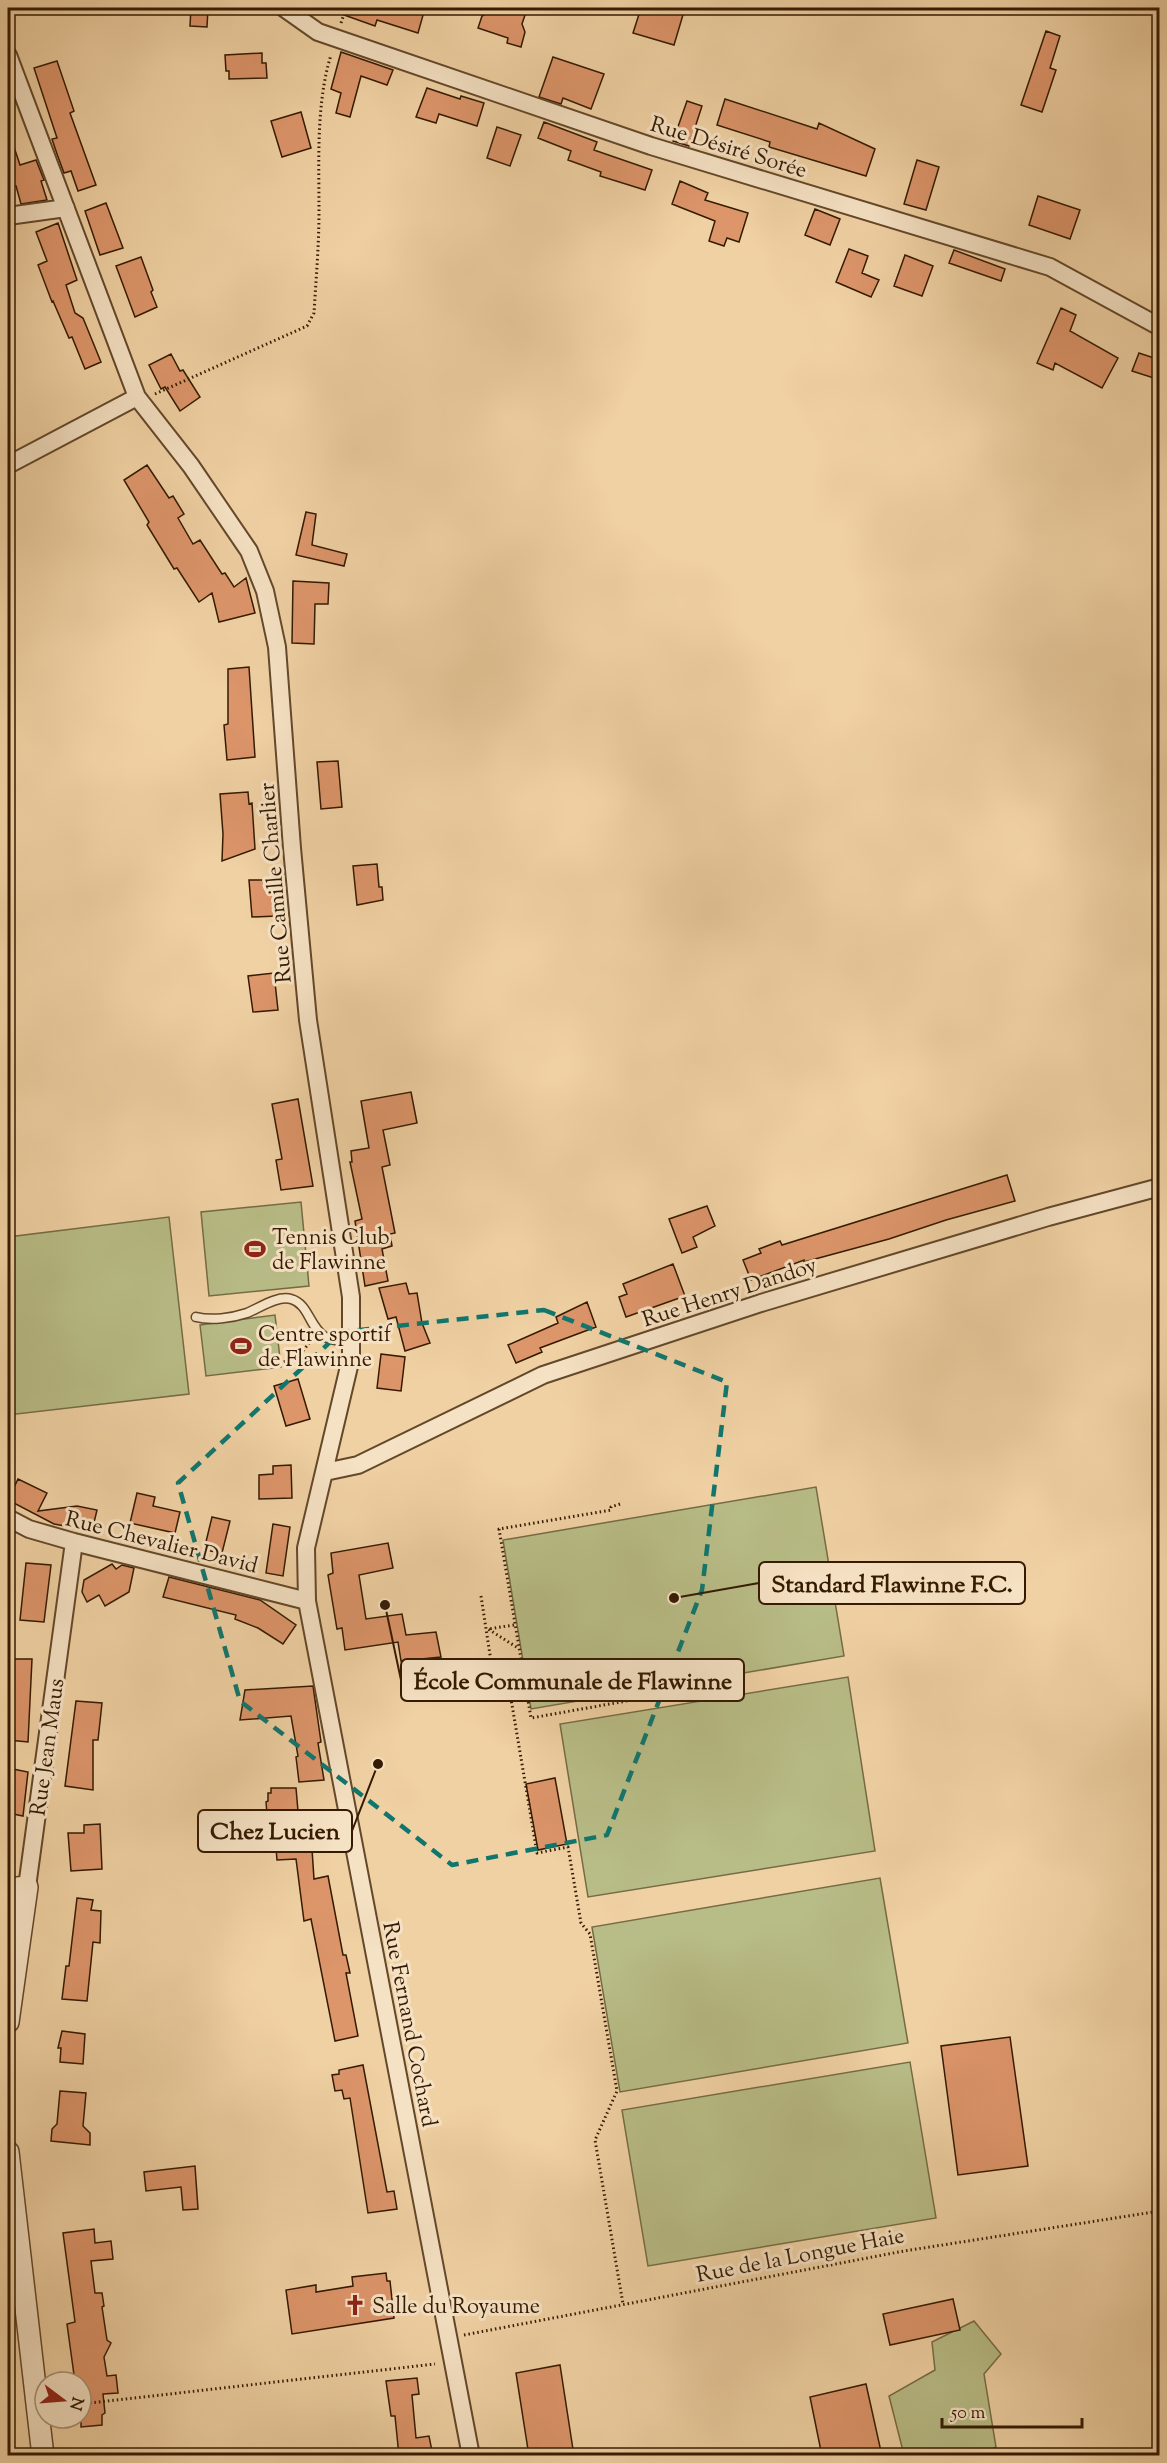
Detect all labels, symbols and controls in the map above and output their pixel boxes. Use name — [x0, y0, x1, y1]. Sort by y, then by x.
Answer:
street label: Rue Désiré Sorée — [646, 110, 810, 188]
street label: Rue Camille Charlier — [252, 781, 302, 984]
place label: Tennis Club de Flawinne — [272, 1223, 390, 1280]
sports icon: Tennis Club de Flawinne — [243, 1237, 267, 1261]
street label: Rue Henry Dandoy — [638, 1251, 821, 1337]
place label: Centre sportif de Flawinne — [258, 1320, 393, 1377]
sports icon: Centre sportif de Flawinne — [229, 1334, 253, 1358]
street label: Rue Chevalier David — [62, 1504, 261, 1583]
callout: Standard Flawinne F.C. — [759, 1562, 1025, 1604]
text: Standard Flawinne F.C. — [771, 1569, 1013, 1603]
callout: École Communale de Flawinne — [401, 1659, 744, 1701]
text: École Communale de Flawinne — [414, 1666, 732, 1700]
street label: Rue Jean Maus — [23, 1677, 74, 1818]
callout: Chez Lucien — [198, 1810, 352, 1852]
text: Chez Lucien — [210, 1816, 341, 1850]
street label: Rue Fernand Cochard — [372, 1919, 444, 2130]
street label: Rue de la Longue Haie — [694, 2221, 907, 2293]
place label: Salle du Royaume — [372, 2292, 540, 2324]
church icon: Salle du Royaume — [343, 2293, 367, 2317]
north arrow — [33, 2370, 93, 2430]
scale bar — [942, 2391, 1082, 2429]
text: N — [62, 2394, 88, 2413]
text: 50 m — [950, 2401, 986, 2427]

